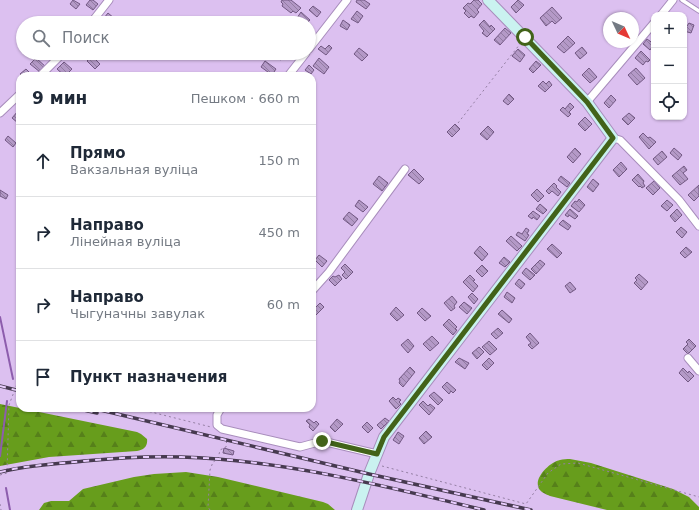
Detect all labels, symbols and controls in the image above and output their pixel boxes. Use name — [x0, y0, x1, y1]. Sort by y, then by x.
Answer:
north arrow — [603, 12, 639, 48]
map controls — [651, 12, 687, 120]
button: + — [651, 12, 687, 48]
search box — [16, 16, 316, 60]
icon: search — [30, 27, 52, 49]
route start — [516, 28, 534, 46]
text: Поиск — [62, 29, 110, 47]
button: − — [651, 48, 687, 84]
button: locate — [651, 84, 687, 120]
text: 9 мин — [32, 88, 87, 108]
text: Пешком · 660 m — [191, 91, 300, 106]
text: Прямо — [70, 144, 126, 162]
icon: ahead — [32, 150, 54, 172]
text: 150 m — [258, 153, 300, 168]
text: Вакзальная вуліца — [70, 162, 198, 177]
text: Направо — [70, 216, 144, 234]
icon: right — [32, 222, 54, 244]
text: 450 m — [258, 225, 300, 240]
text: Лінейная вуліца — [70, 234, 181, 249]
text: Направо — [70, 288, 144, 306]
icon: right — [32, 294, 54, 316]
text: 60 m — [267, 297, 300, 312]
text: Чыгуначны завулак — [70, 306, 205, 321]
icon: arrive — [32, 366, 54, 388]
text: Пункт назначения — [70, 368, 227, 386]
route end — [313, 432, 331, 450]

